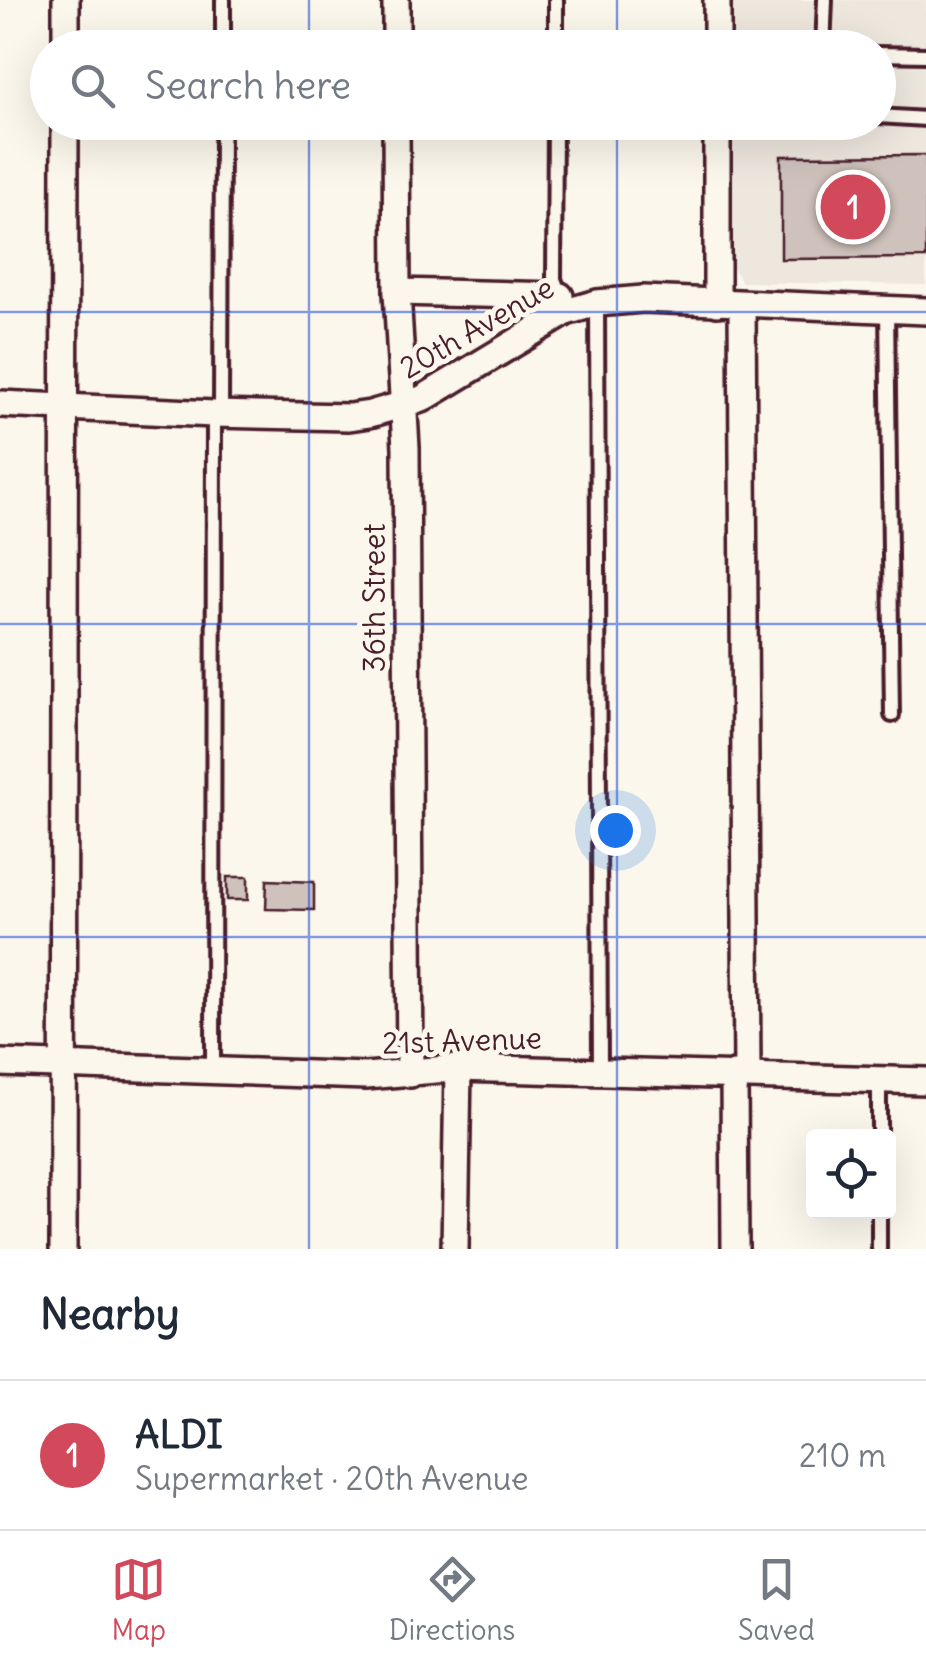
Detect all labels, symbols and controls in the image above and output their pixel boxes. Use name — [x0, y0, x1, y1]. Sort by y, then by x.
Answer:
search box — [30, 30, 896, 140]
icon: search — [65, 58, 120, 113]
text: Search here — [145, 62, 351, 109]
pin: 1 — [820, 170, 886, 244]
street label: 20th Avenue — [393, 268, 560, 386]
street label: 36th Street — [355, 524, 393, 672]
your location — [590, 805, 641, 856]
street label: 21st Avenue — [381, 1018, 542, 1062]
map controls — [806, 1129, 896, 1219]
button: locate — [806, 1129, 896, 1219]
text: Nearby — [40, 1288, 179, 1340]
text: ALDI — [135, 1411, 223, 1458]
text: 1 — [66, 1435, 79, 1476]
text: 210 m — [799, 1435, 886, 1476]
text: Supermarket · 20th Avenue — [135, 1458, 529, 1499]
tab: Map — [111, 1552, 166, 1648]
tab: Directions — [389, 1552, 515, 1648]
tab: Saved — [738, 1552, 815, 1648]

